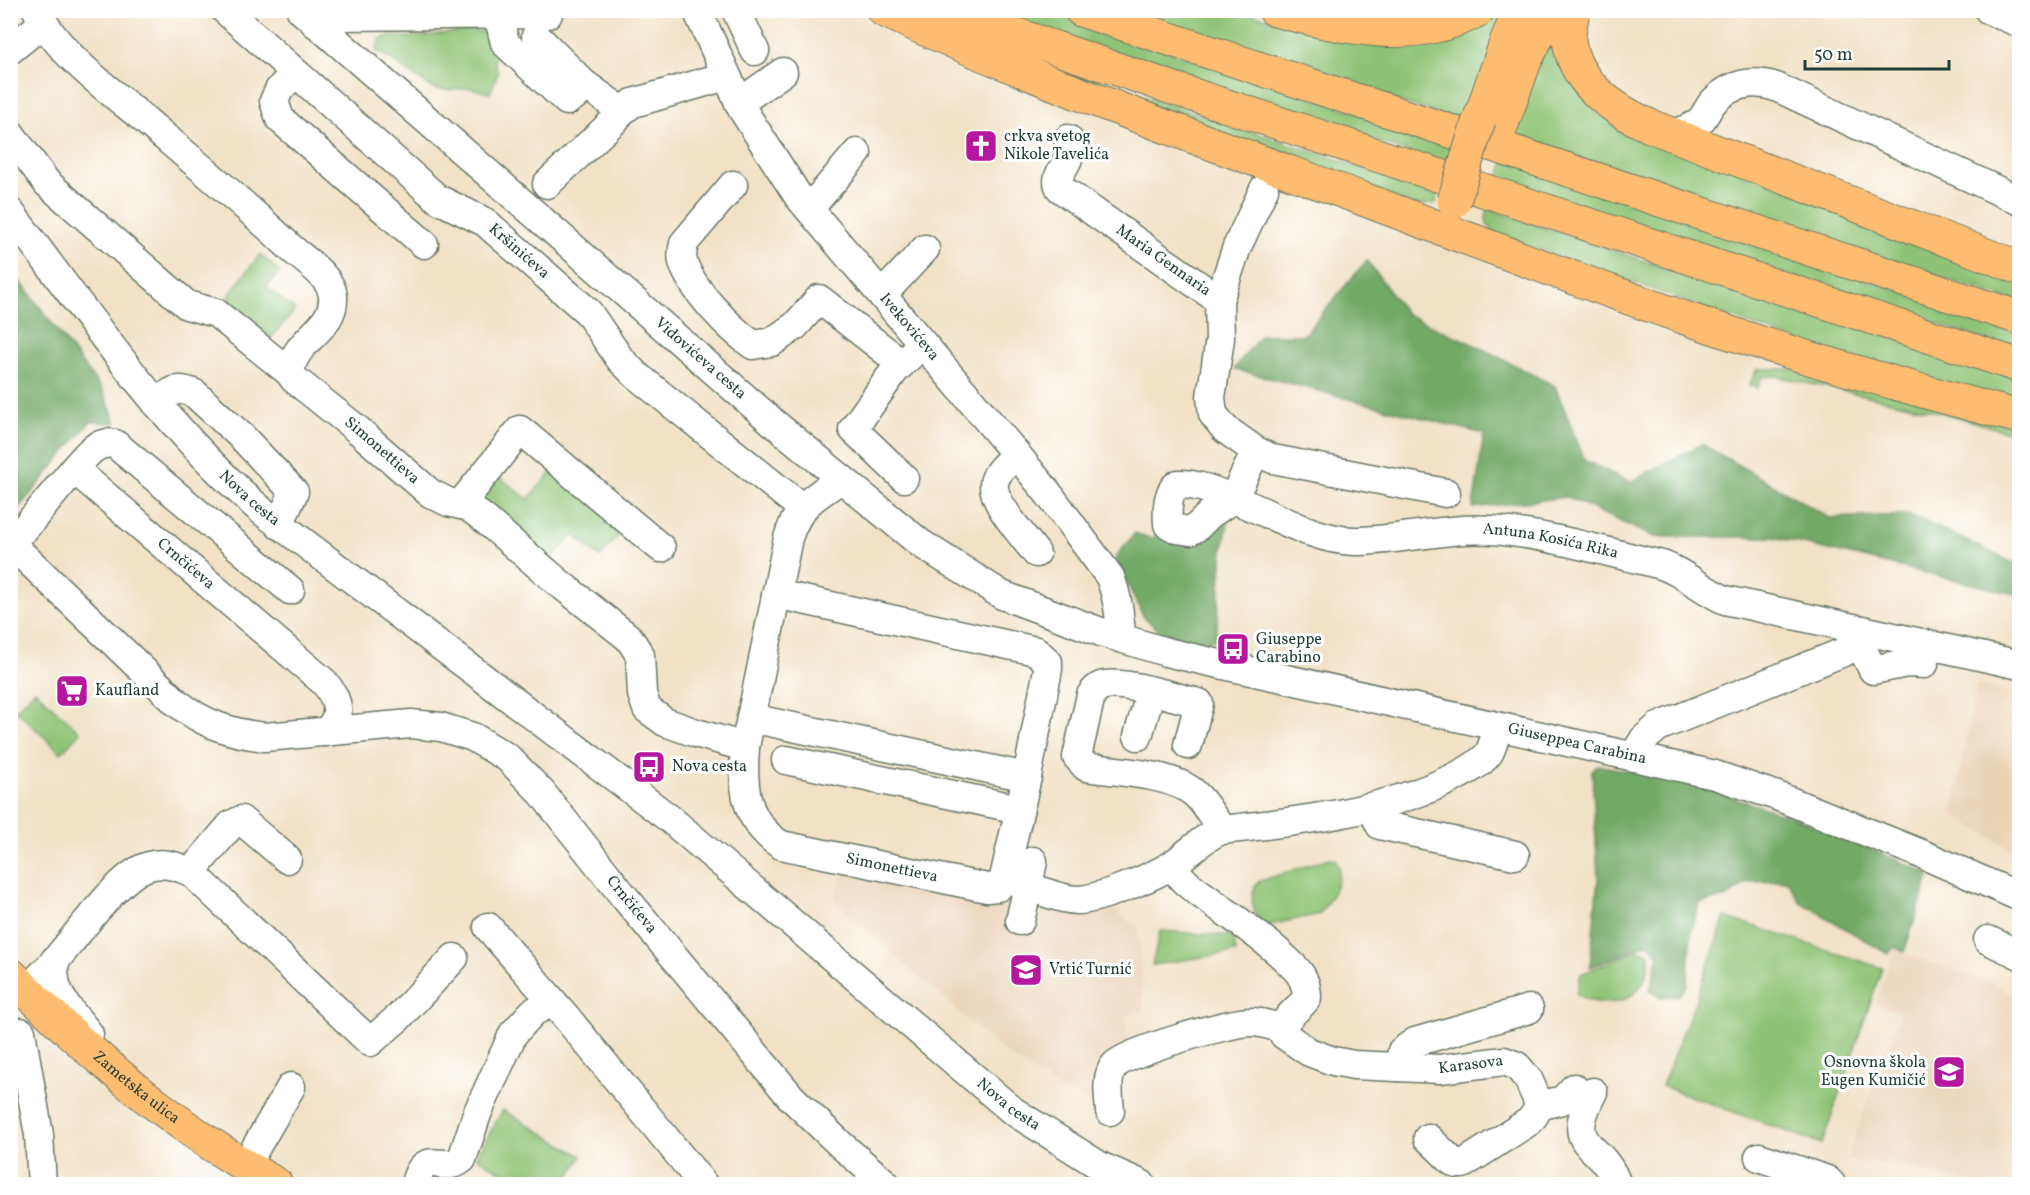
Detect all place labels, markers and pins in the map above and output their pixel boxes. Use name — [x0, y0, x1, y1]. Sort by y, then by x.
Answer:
place label: crkva svetog Nikole Tavelića — [1004, 126, 1109, 166]
church icon: crkva svetog Nikole Tavelića — [963, 128, 999, 164]
place label: Giuseppe Carabino — [1256, 629, 1322, 669]
bus stop icon: Giuseppe Carabino — [1215, 631, 1251, 667]
supermarket icon: Kaufland — [54, 673, 90, 709]
place label: Kaufland — [95, 680, 159, 702]
bus stop icon: Nova cesta — [631, 749, 667, 785]
place label: Nova cesta — [672, 756, 747, 778]
school or university icon: Vrtić Turnić — [1008, 952, 1044, 988]
place label: Vrtić Turnić — [1049, 959, 1132, 981]
place label: Osnovna škola Eugen Kumičić — [1821, 1052, 1926, 1092]
school or university icon: Osnovna škola Eugen Kumičić — [1931, 1054, 1967, 1090]

